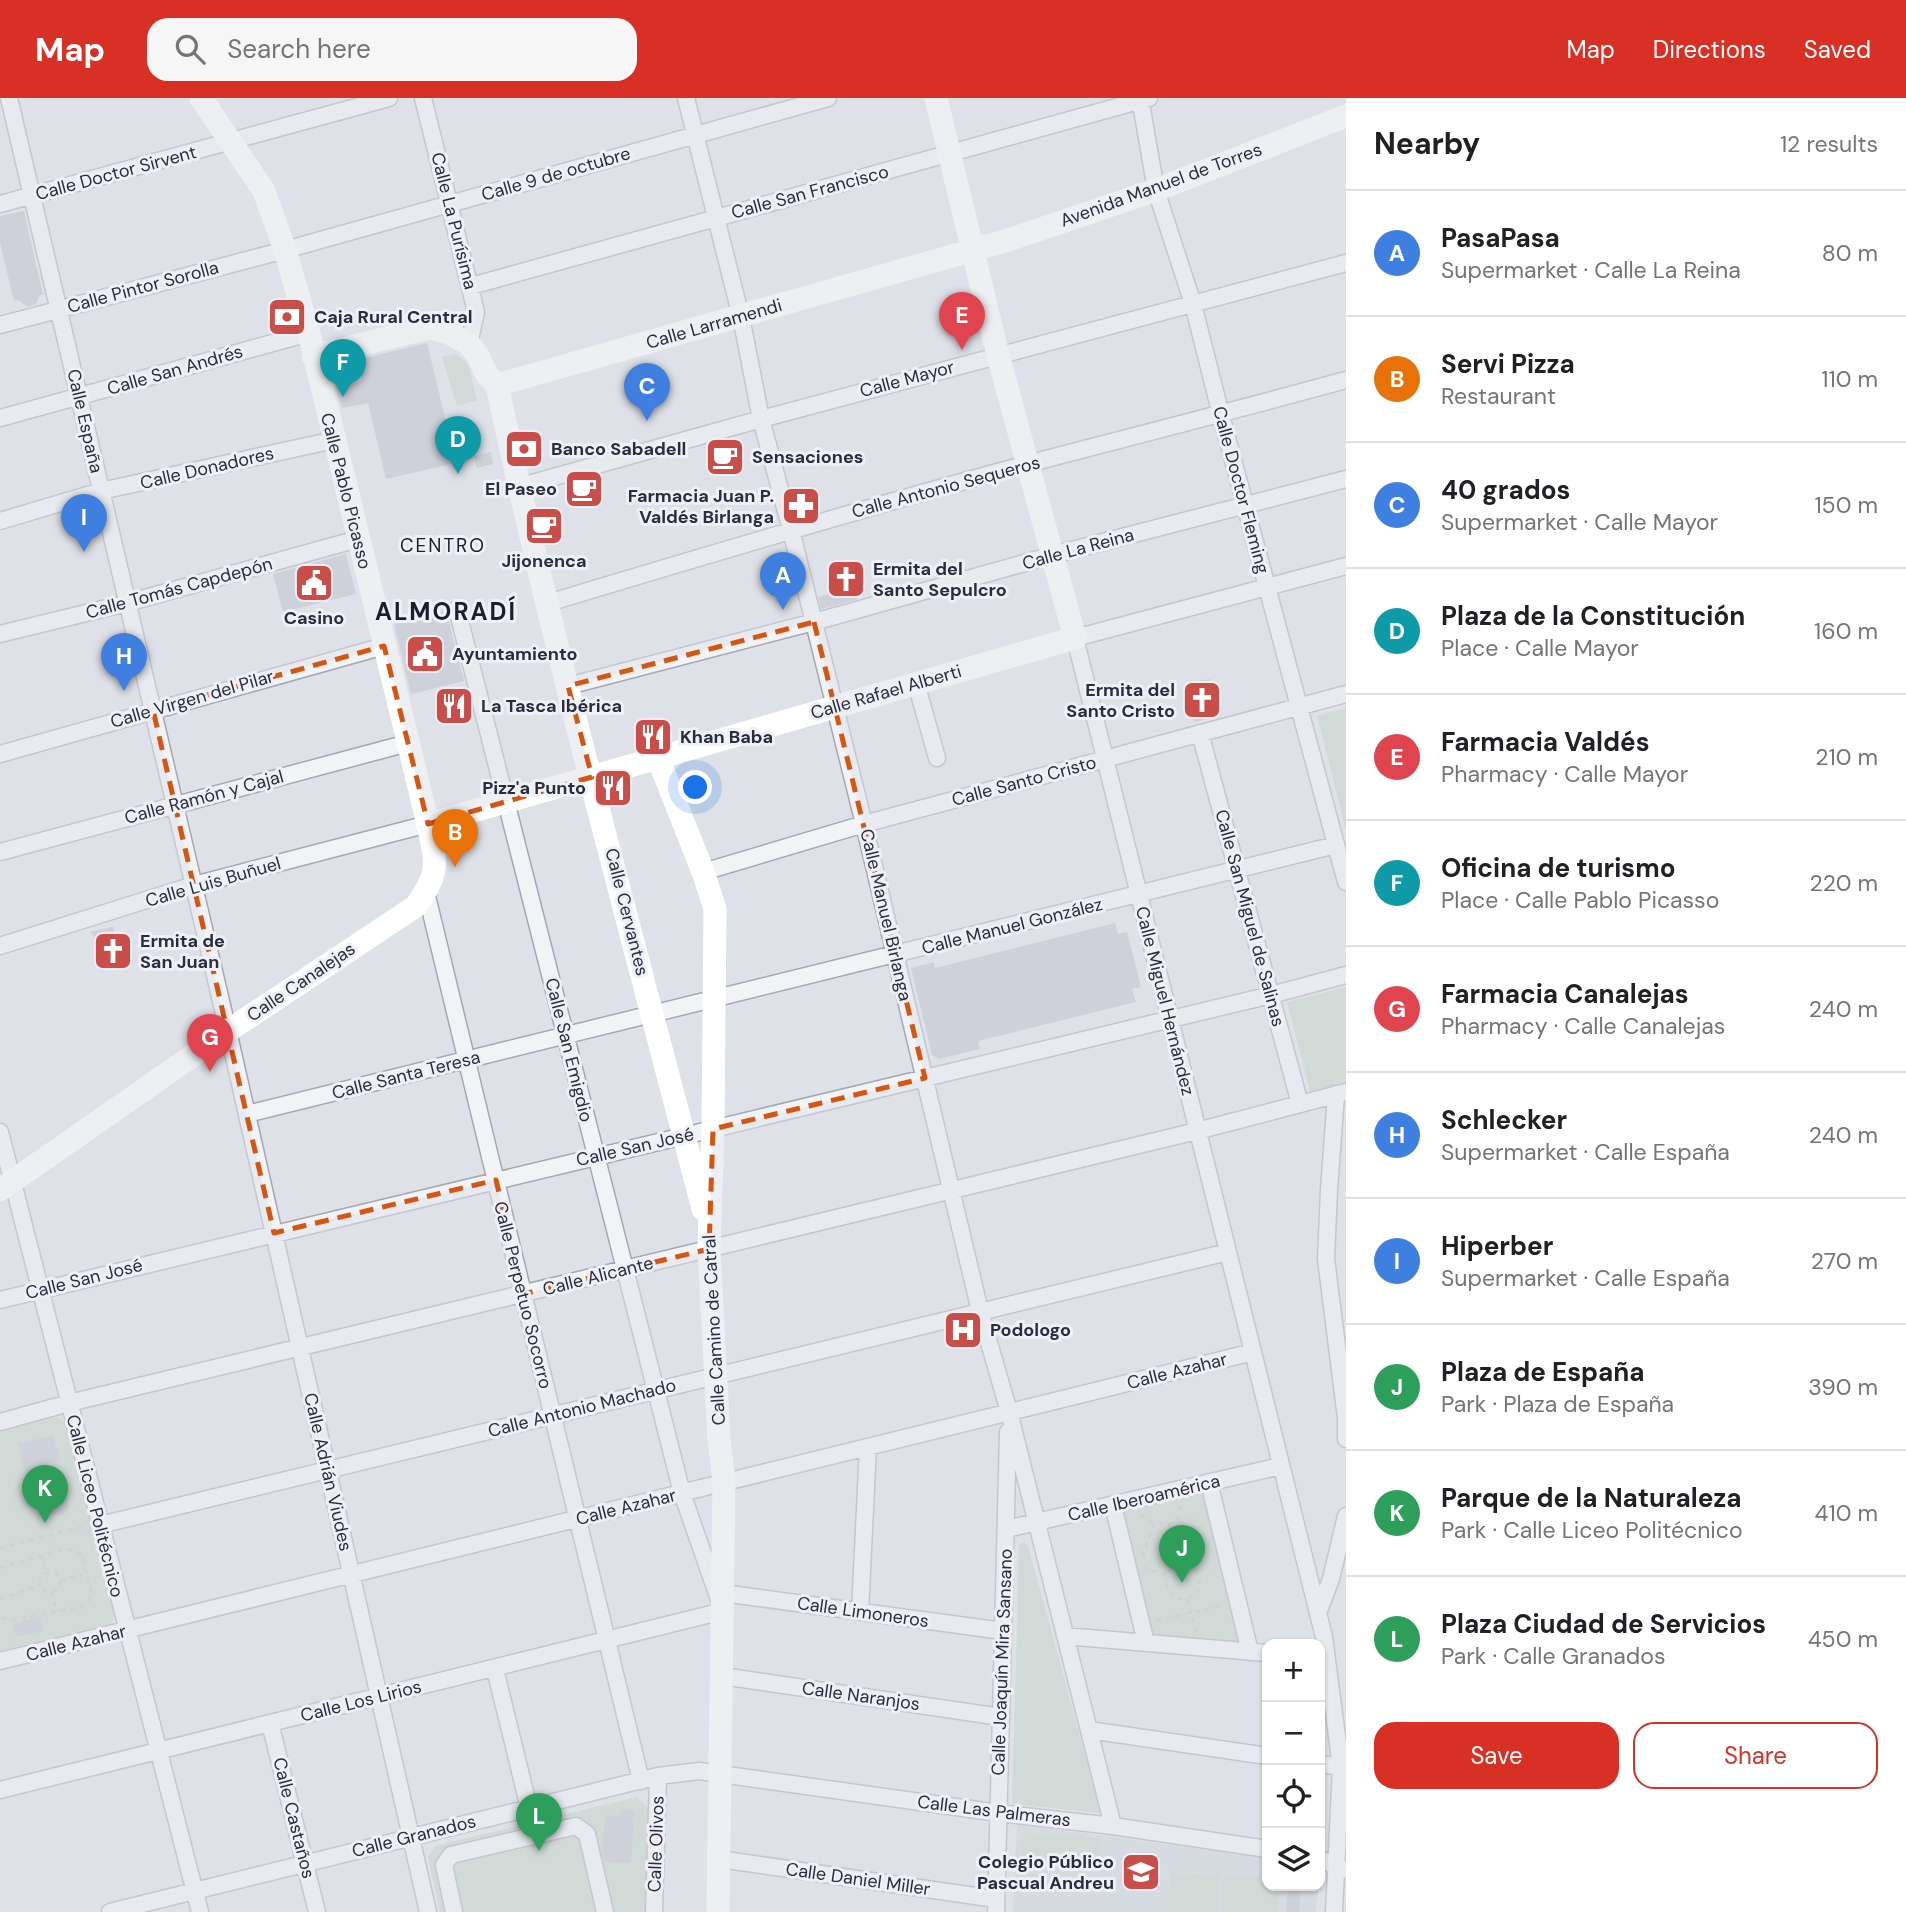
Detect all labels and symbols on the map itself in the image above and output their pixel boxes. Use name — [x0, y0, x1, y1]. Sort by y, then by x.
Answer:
street label: Avenida Manuel de Torres — [1057, 137, 1265, 233]
street label: Calle Doctor Sirvent — [33, 140, 199, 206]
street label: Calle 9 de octubre — [479, 141, 633, 207]
street label: Calle La Purísima — [425, 150, 483, 292]
street label: Calle San Francisco — [729, 159, 891, 225]
street label: Calle Pintor Sorolla — [65, 255, 221, 319]
pin: E — [939, 292, 985, 350]
street label: Calle Larramendi — [643, 293, 785, 355]
bank icon: Caja Rural Central — [266, 296, 308, 338]
place label: Caja Rural Central — [314, 305, 473, 329]
street label: Calle San Andrés — [104, 339, 246, 401]
pin: F — [320, 339, 366, 397]
street label: Calle Mayor — [857, 355, 957, 403]
pin: C — [624, 363, 670, 421]
street label: Calle España — [61, 367, 109, 475]
street label: Calle Doctor Fleming — [1207, 404, 1275, 576]
street label: Calle Pablo Picasso — [315, 411, 377, 571]
pin: D — [435, 416, 481, 474]
bank icon: Banco Sabadell — [503, 428, 545, 470]
cafe icon: Sensaciones — [704, 436, 746, 478]
place label: Banco Sabadell — [551, 437, 686, 461]
street label: Calle Donadores — [138, 441, 276, 495]
place label: Sensaciones — [752, 445, 863, 469]
street label: Calle Antonio Sequeros — [849, 450, 1043, 524]
cafe icon: El Paseo — [563, 468, 605, 510]
place label: El Paseo — [485, 477, 557, 501]
place label: Farmacia Juan P. Valdés Birlanga — [628, 484, 774, 529]
pharmacy icon: Farmacia Juan P. Valdés Birlanga — [780, 485, 822, 527]
pin: I — [61, 494, 107, 552]
cafe icon: Jijonenca — [523, 505, 565, 547]
street label: Calle La Reina — [1020, 523, 1136, 575]
district label: CENTRO — [400, 533, 486, 558]
place label: Jijonenca — [501, 549, 587, 573]
street label: Calle Tomás Capdepón — [83, 552, 275, 624]
pin: A — [760, 552, 806, 610]
place label: Ermita del Santo Sepulcro — [873, 557, 1007, 602]
church icon: Ermita del Santo Sepulcro — [825, 558, 867, 600]
public building icon: Casino — [293, 562, 335, 604]
district label: ALMORADÍ — [375, 595, 517, 627]
place label: Casino — [284, 606, 344, 630]
pin: H — [101, 633, 147, 691]
public building icon: Ayuntamiento — [404, 633, 446, 675]
place label: Ayuntamiento — [452, 642, 577, 666]
street label: Calle Rafael Alberti — [808, 659, 964, 725]
street label: Calle Virgen del Pilar — [107, 664, 277, 734]
place label: Ermita del Santo Cristo — [1066, 678, 1175, 723]
church icon: Ermita del Santo Cristo — [1181, 679, 1223, 721]
restaurant icon: La Tasca Ibérica — [433, 685, 475, 727]
place label: La Tasca Ibérica — [481, 694, 622, 718]
restaurant icon: Khan Baba — [632, 716, 674, 758]
place label: Khan Baba — [680, 725, 773, 749]
street label: Calle Santo Cristo — [949, 750, 1099, 812]
street label: Calle Ramón y Cajal — [122, 764, 286, 830]
restaurant icon: Pizz'a Punto — [592, 767, 634, 809]
your location — [678, 770, 712, 804]
place label: Pizz'a Punto — [482, 776, 586, 800]
street label: Calle San Miguel de Salinas — [1209, 807, 1291, 1029]
pin: B — [432, 809, 478, 867]
street label: Calle Manuel Birlanga — [854, 826, 918, 1004]
street label: Calle Cervantes — [600, 846, 654, 978]
street label: Calle Luis Buñuel — [143, 851, 283, 913]
street label: Calle Manuel González — [919, 892, 1105, 960]
street label: Calle Miguel Hernández — [1130, 904, 1200, 1098]
place label: Ermita de San Juan — [140, 929, 225, 974]
church icon: Ermita de San Juan — [92, 930, 134, 972]
street label: Calle Canalejas — [242, 937, 360, 1027]
street label: Calle San Emigdio — [540, 975, 598, 1125]
pin: G — [187, 1014, 233, 1072]
street label: Calle Santa Teresa — [329, 1045, 483, 1105]
street label: Calle San José — [574, 1122, 696, 1172]
street label: Calle Perpetuo Socorro — [488, 1199, 558, 1391]
street label: Calle Camino de Catral — [697, 1234, 731, 1426]
street label: Calle Alicante — [540, 1251, 656, 1301]
street label: Calle San José — [23, 1253, 145, 1305]
hospital icon: Podologo — [942, 1309, 984, 1351]
place label: Podologo — [990, 1318, 1071, 1342]
street label: Calle Azahar — [1124, 1347, 1230, 1395]
street label: Calle Antonio Machado — [485, 1373, 679, 1443]
street label: Calle Adrián Viudes — [298, 1391, 358, 1553]
street label: Calle Liceo Politécnico — [61, 1412, 129, 1600]
pin: K — [22, 1465, 68, 1523]
street label: Calle Iberoamérica — [1066, 1469, 1222, 1527]
street label: Calle Azahar — [573, 1483, 679, 1531]
pin: J — [1159, 1525, 1205, 1583]
street label: Calle Joaquín Mira Sansano — [986, 1548, 1018, 1776]
street label: Calle Limoneros — [796, 1591, 930, 1633]
street label: Calle Azahar — [23, 1619, 129, 1667]
street label: Calle Los Lirios — [298, 1674, 424, 1728]
street label: Calle Naranjos — [800, 1676, 922, 1716]
street label: Calle Castaños — [267, 1755, 321, 1881]
street label: Calle Las Palmeras — [916, 1790, 1072, 1832]
pin: L — [516, 1793, 562, 1851]
street label: Calle Olivos — [642, 1795, 670, 1893]
street label: Calle Granados — [349, 1809, 479, 1863]
place label: Colegio Público Pascual Andreu — [977, 1850, 1114, 1895]
school or university icon: Colegio Público Pascual Andreu — [1120, 1851, 1162, 1893]
street label: Calle Daniel Miller — [784, 1857, 932, 1901]

